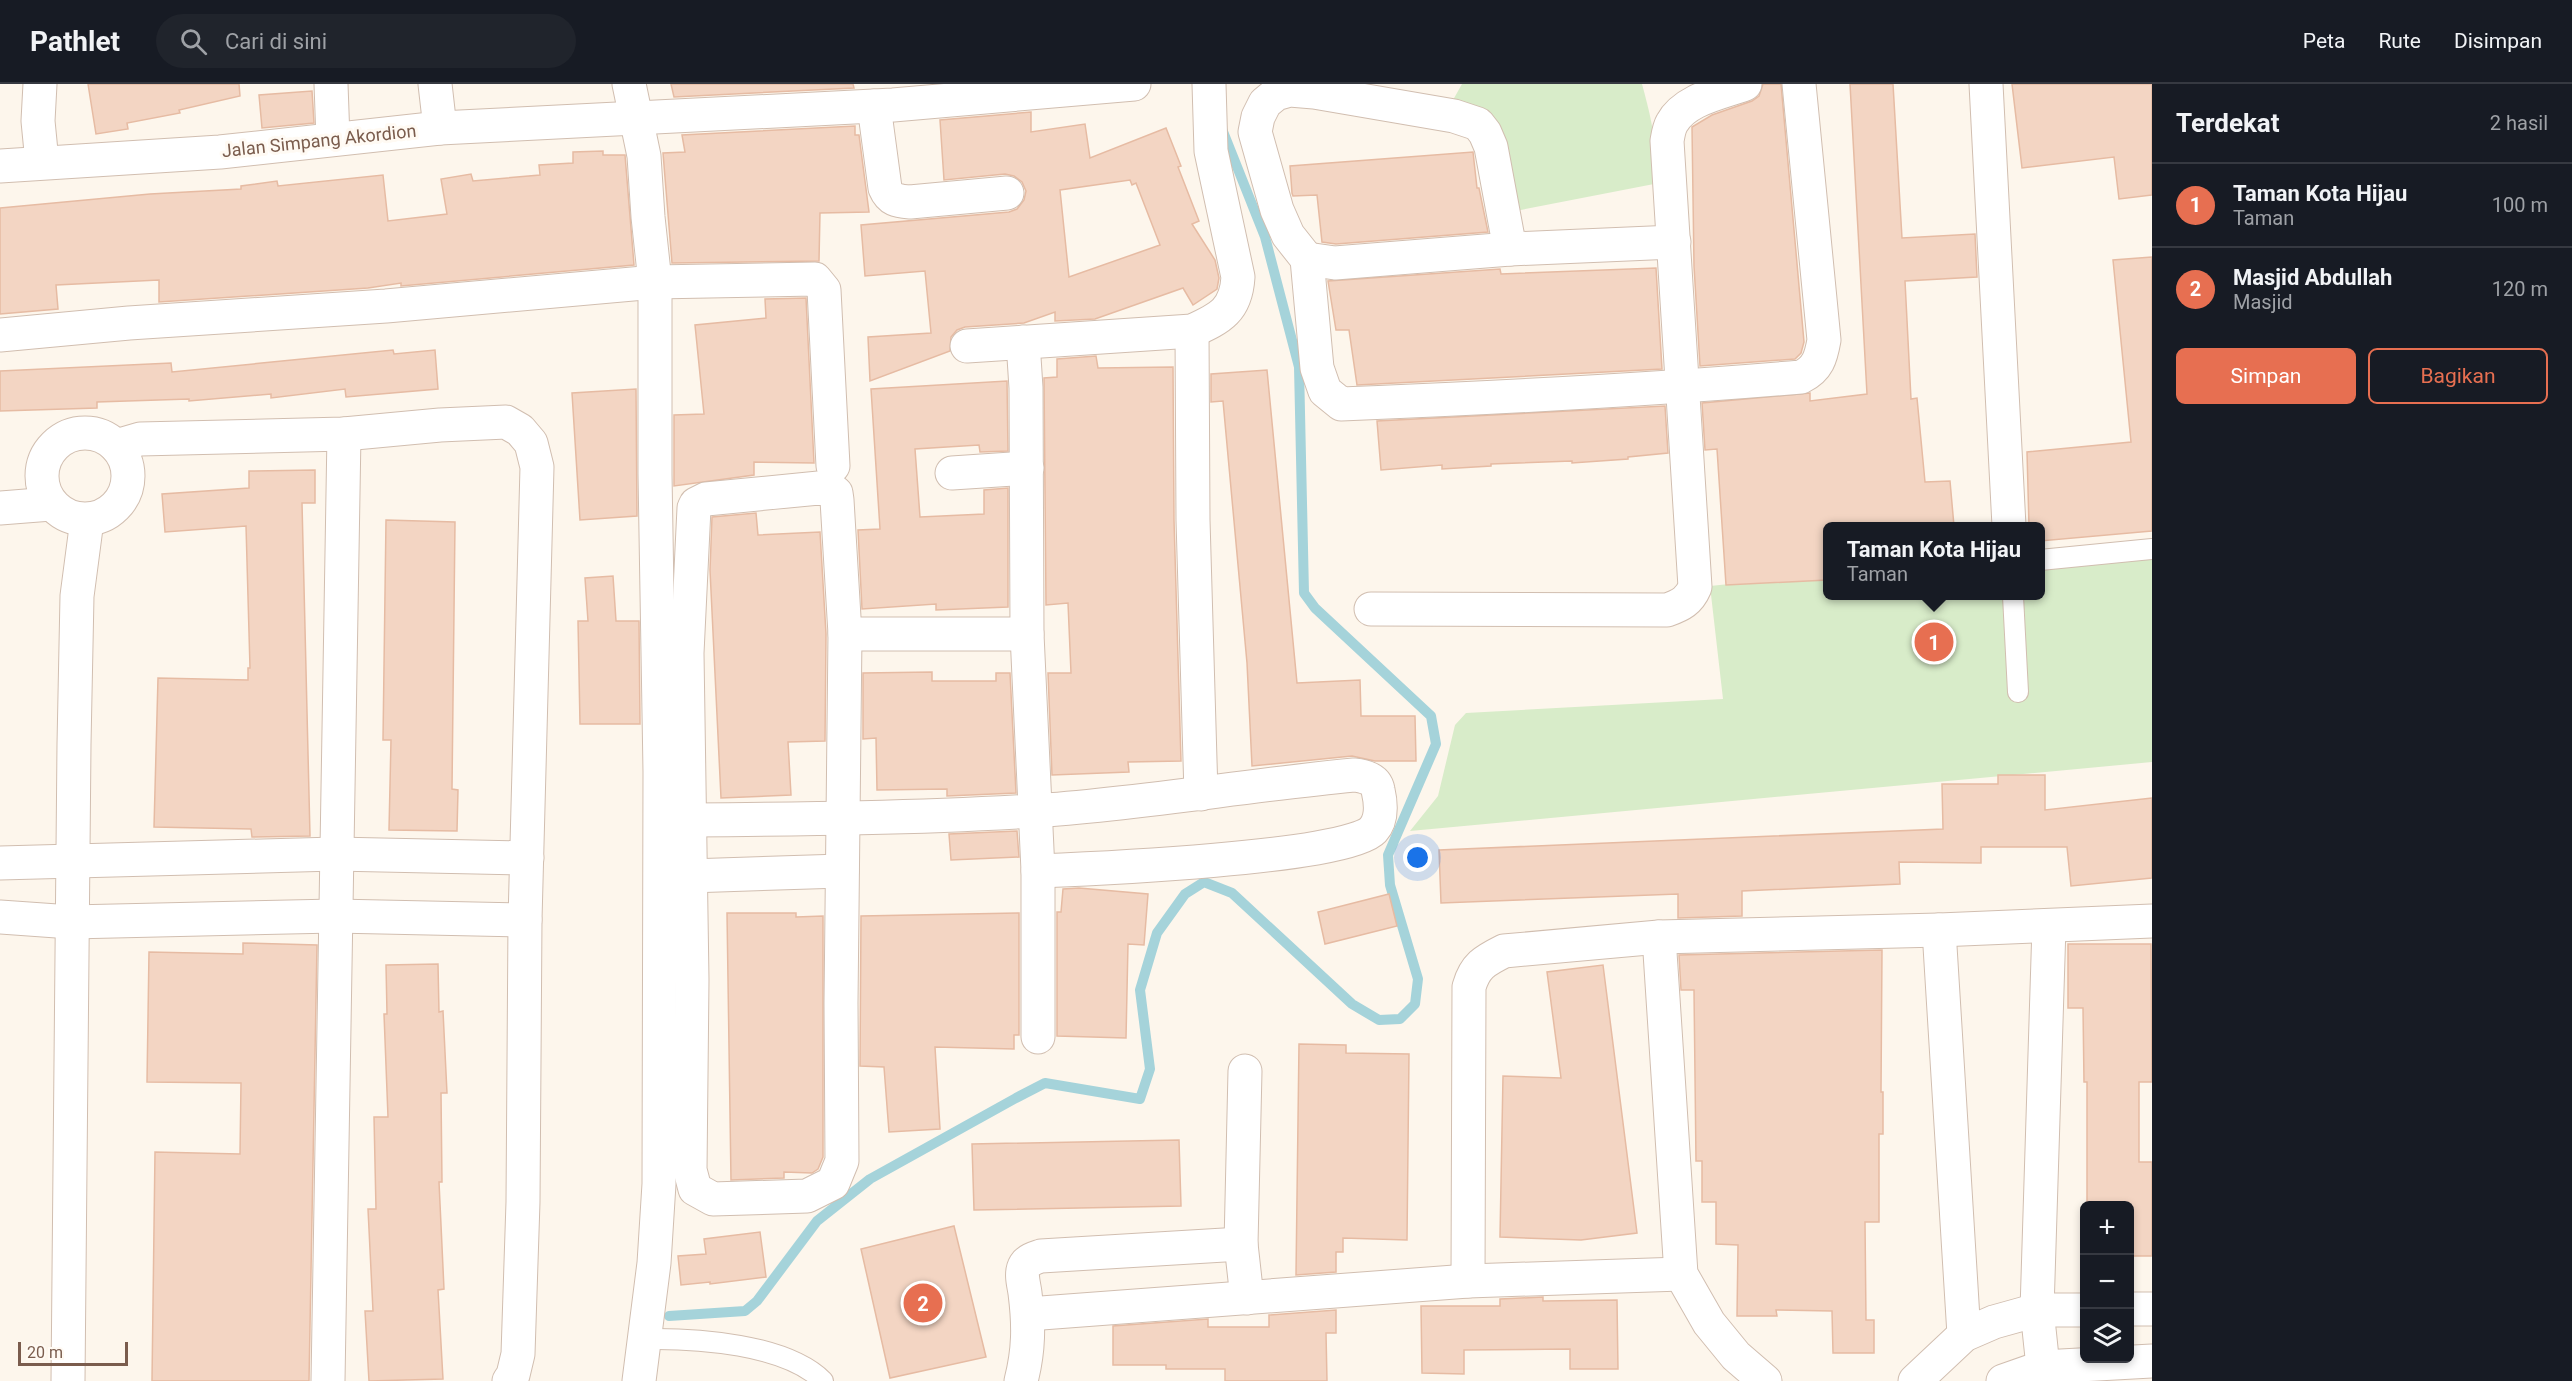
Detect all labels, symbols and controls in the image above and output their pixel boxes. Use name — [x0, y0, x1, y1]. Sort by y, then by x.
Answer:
search box — [156, 14, 576, 68]
text: Pathlet — [30, 25, 120, 58]
icon: search — [177, 25, 210, 58]
text: Cari di sini — [225, 29, 327, 54]
text: Peta — [2303, 29, 2345, 53]
text: Rute — [2378, 29, 2421, 53]
text: Disimpan — [2454, 29, 2542, 53]
text: Terdekat — [2176, 108, 2280, 138]
text: 2 hasil — [2490, 111, 2548, 135]
street label: Jalan Simpang Akordion — [221, 120, 417, 161]
text: Taman Kota Hijau — [2233, 181, 2407, 206]
text: 1 — [2190, 193, 2201, 217]
text: 100 m — [2492, 193, 2548, 217]
text: Taman — [2233, 206, 2294, 230]
text: Masjid Abdullah — [2233, 265, 2392, 290]
text: 2 — [2190, 277, 2201, 301]
text: 120 m — [2492, 277, 2548, 301]
text: Masjid — [2233, 290, 2293, 314]
button: Simpan — [2176, 348, 2356, 404]
button: Bagikan — [2368, 348, 2548, 404]
popup — [1823, 522, 2045, 600]
text: Taman Kota Hijau — [1847, 537, 2021, 562]
text: Taman — [1847, 562, 1908, 586]
pin: 1 — [1914, 620, 1954, 664]
your location — [1403, 843, 1432, 872]
map controls — [2080, 1201, 2134, 1363]
button: + — [2080, 1201, 2134, 1255]
button: − — [2080, 1255, 2134, 1309]
pin: 2 — [904, 1280, 942, 1326]
button: layers — [2080, 1309, 2134, 1363]
scale bar — [18, 1339, 128, 1366]
text: 20 m — [27, 1343, 63, 1362]

